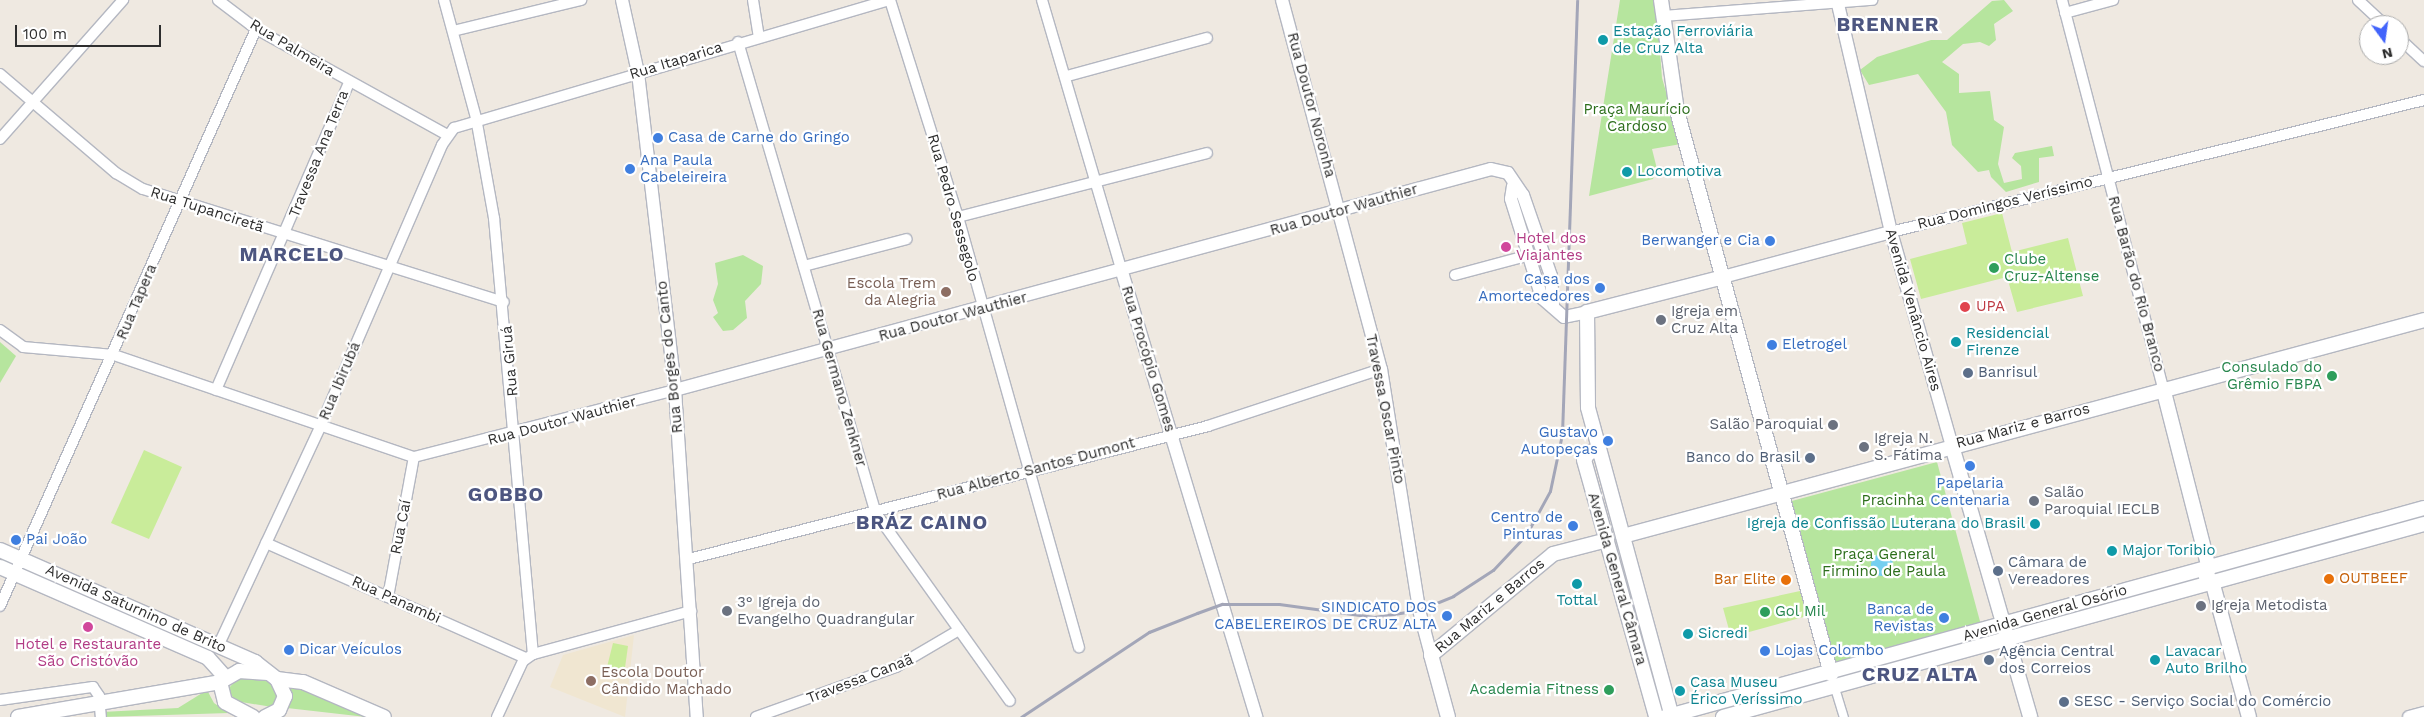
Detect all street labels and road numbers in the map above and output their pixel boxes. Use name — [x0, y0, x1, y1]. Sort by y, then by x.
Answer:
street label: Rua Palmeira — [246, 16, 338, 80]
street label: Rua Doutor Noronha — [1283, 30, 1339, 180]
street label: Rua Itaparica — [627, 38, 725, 84]
street label: Travessa Ana Terra — [285, 87, 353, 221]
street label: Rua Pedro Sessegolo — [923, 132, 983, 284]
street label: Rua Domingos Veríssimo — [1915, 172, 2095, 234]
street label: Rua Doutor Wauthier — [1267, 180, 1421, 240]
street label: Rua Tupanciretã — [148, 183, 266, 237]
street label: Rua Barão do Rio Branco — [2104, 194, 2168, 374]
street label: Avenida Venâncio Aires — [1881, 226, 1945, 394]
street label: Rua Tapera — [113, 261, 161, 343]
street label: Rua Borges do Canto — [653, 280, 687, 434]
street label: Rua Procópio Gomes — [1117, 284, 1179, 434]
street label: Rua Doutor Wauthier — [876, 288, 1030, 346]
street label: Rua Germano Zenkner — [808, 307, 870, 469]
street label: Rua Giruá — [498, 325, 522, 397]
street label: Travessa Oscar Pinto — [1362, 332, 1408, 486]
street label: Rua Ibirubá — [315, 339, 365, 423]
street label: Rua Doutor Wauthier — [485, 392, 639, 450]
street label: Rua Mariz e Barros — [1954, 399, 2092, 453]
street label: Rua Alberto Santos Dumont — [934, 434, 1138, 504]
street label: Avenida General Câmara — [1584, 490, 1650, 668]
street label: Rua Caí — [387, 498, 415, 556]
street label: Rua Mariz e Barros — [1431, 555, 1549, 657]
street label: Avenida Saturnino de Brito — [43, 561, 229, 657]
street label: Rua Panambi — [349, 572, 443, 628]
street label: Avenida General Osório — [1960, 581, 2130, 645]
street label: Travessa Canaã — [804, 650, 916, 708]

